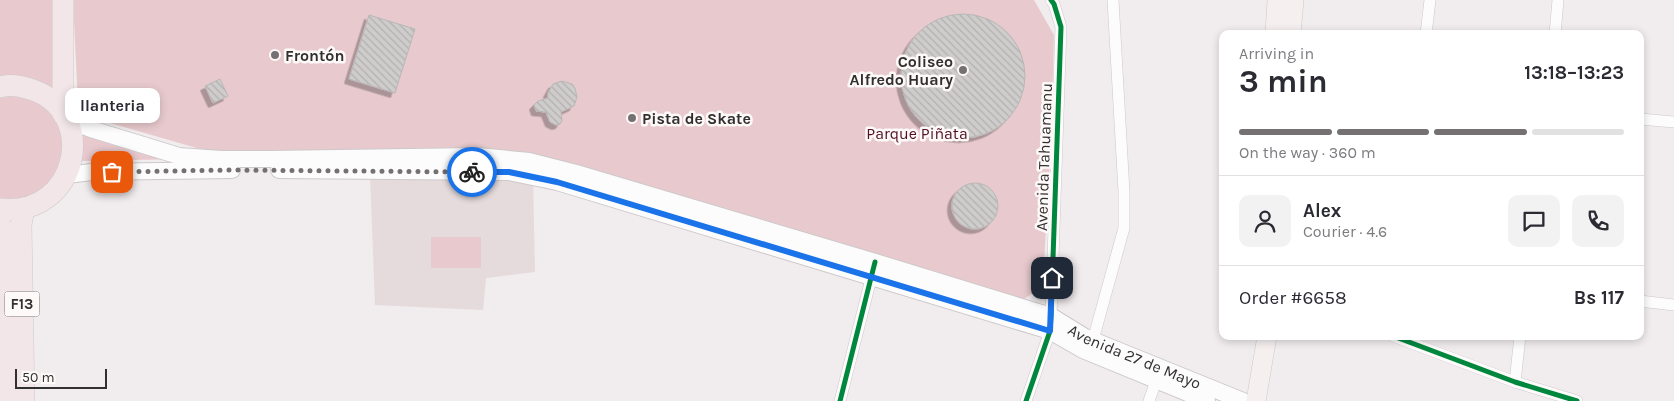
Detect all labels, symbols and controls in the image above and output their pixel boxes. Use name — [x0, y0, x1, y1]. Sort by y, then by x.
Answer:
text: Arriving in — [1239, 44, 1314, 63]
place label: Frontón — [285, 46, 344, 65]
marker: Frontón — [269, 49, 281, 61]
place label: Coliseo Alfredo Huary — [850, 52, 953, 89]
text: 13:18–13:23 — [1524, 62, 1624, 84]
text: 3 min — [1239, 63, 1328, 100]
marker: Coliseo Alfredo Huary — [957, 64, 969, 76]
street label: Avenida Tahuamanu — [1032, 83, 1056, 231]
callout: llanteria — [64, 87, 160, 122]
text: llanteria — [80, 96, 145, 115]
place label: Pista de Skate — [642, 109, 751, 128]
marker: Pista de Skate — [626, 112, 638, 124]
park label: Parque Piñata — [866, 124, 968, 143]
text: On the way · 360 m — [1239, 143, 1376, 162]
courier — [447, 147, 497, 197]
pin — [91, 151, 133, 193]
icon: bag — [98, 158, 126, 186]
icon: bike — [458, 158, 486, 186]
button: person — [1239, 195, 1291, 247]
button: chat — [1508, 195, 1560, 247]
button: phone — [1572, 195, 1624, 247]
text: Alex — [1303, 200, 1341, 222]
text: Courier · 4.6 — [1303, 222, 1387, 241]
pin — [1031, 257, 1073, 299]
icon: home — [1038, 264, 1066, 292]
text: Order #6658 — [1239, 287, 1347, 309]
text: Bs 117 — [1574, 287, 1624, 309]
road number: F13 — [5, 292, 40, 316]
street label: Avenida 27 de Mayo — [1065, 320, 1204, 393]
scale bar — [15, 366, 108, 389]
text: 50 m — [22, 369, 55, 386]

